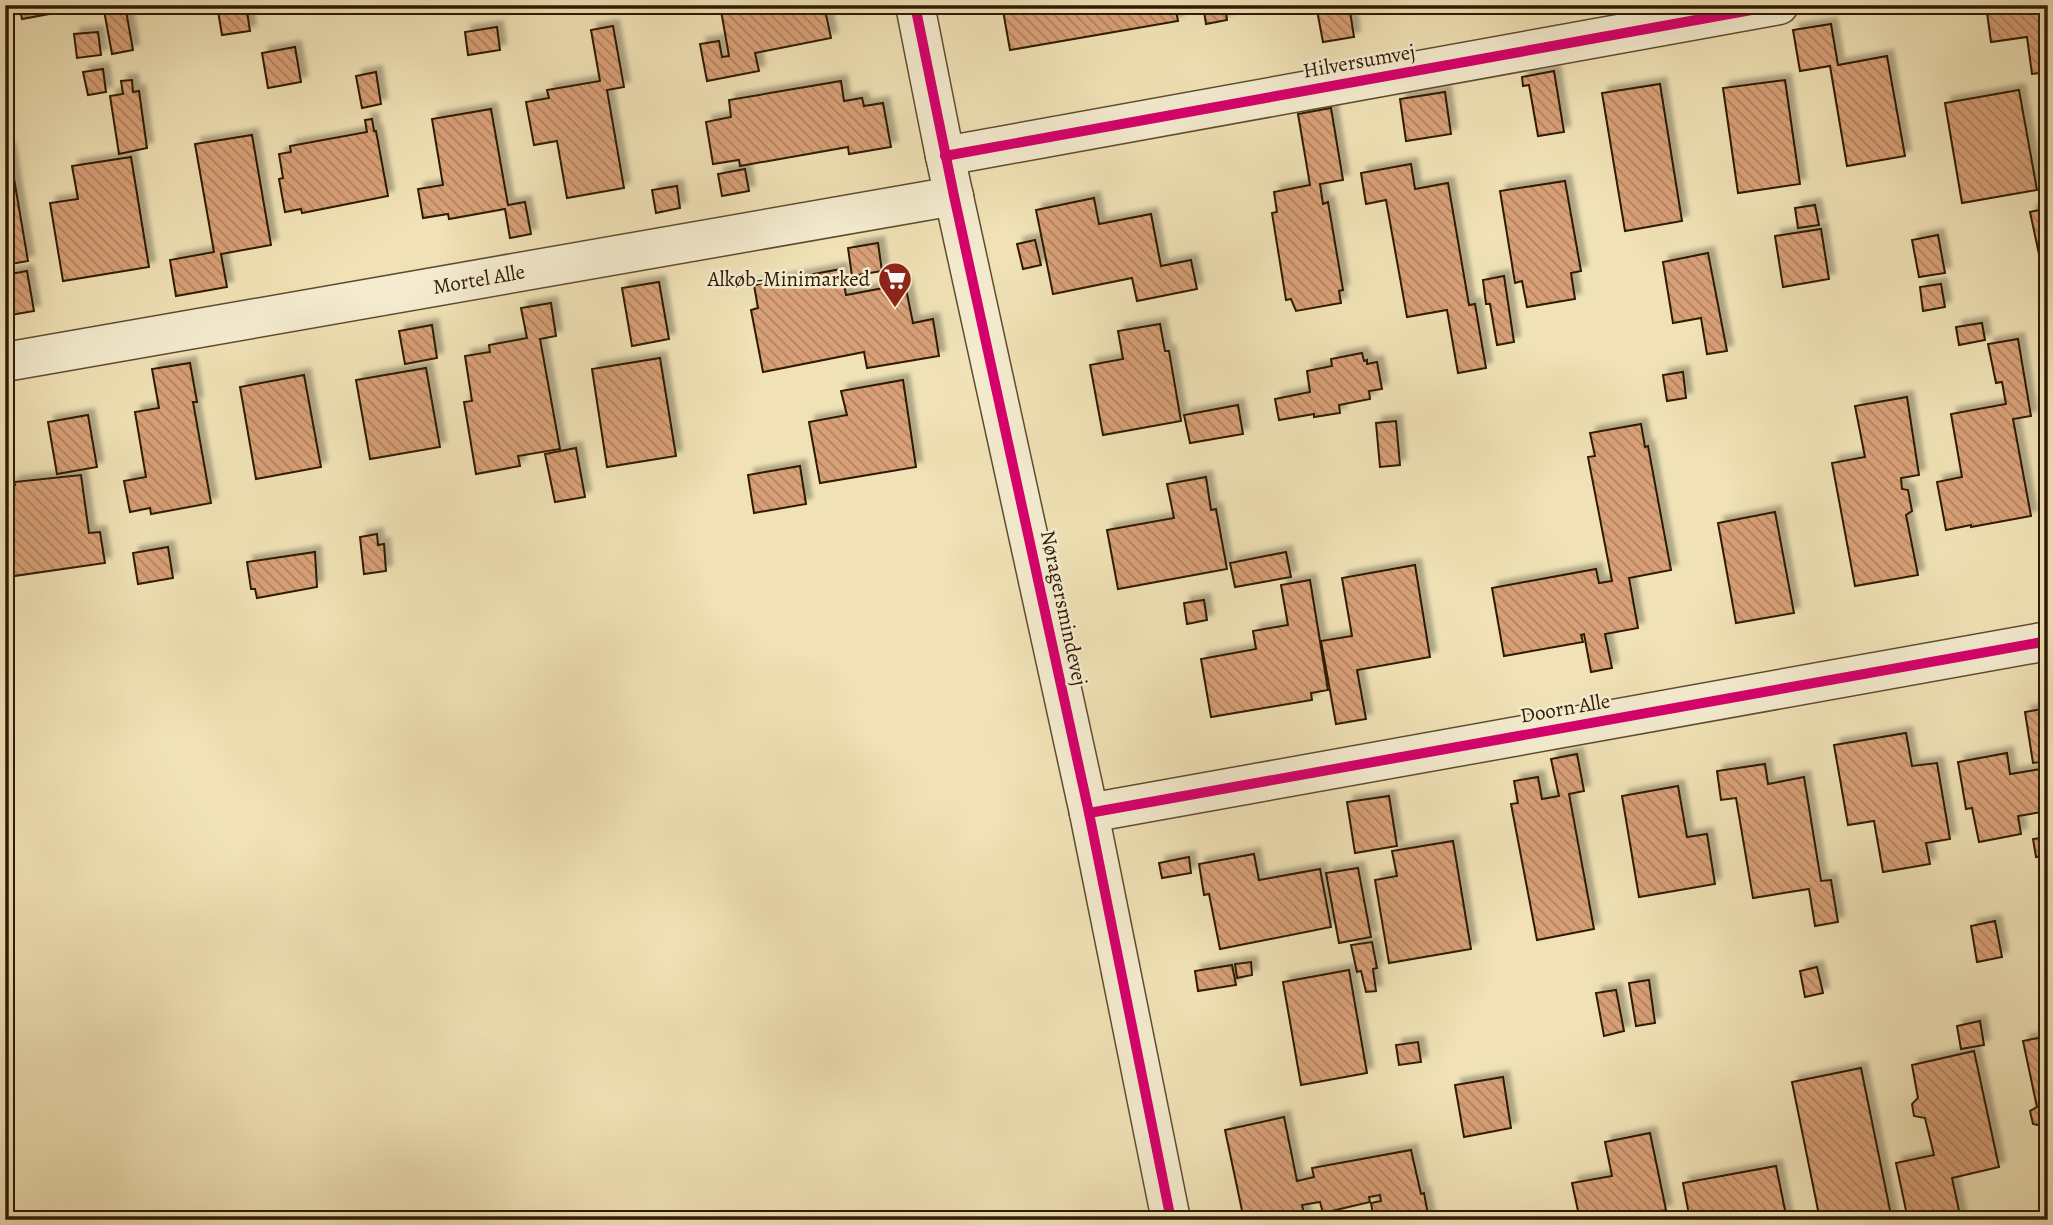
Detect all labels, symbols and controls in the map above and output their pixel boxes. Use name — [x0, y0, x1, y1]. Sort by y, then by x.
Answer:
street label: Hilversumvej — [1301, 37, 1417, 85]
street label: Mortel Alle — [431, 257, 527, 301]
supermarket icon: Alkøb-Minimarked — [876, 260, 914, 309]
place label: Alkøb-Minimarked — [707, 265, 871, 293]
street label: Nøragersmindevej — [1034, 528, 1094, 688]
street label: Doorn Alle — [1518, 686, 1612, 730]

